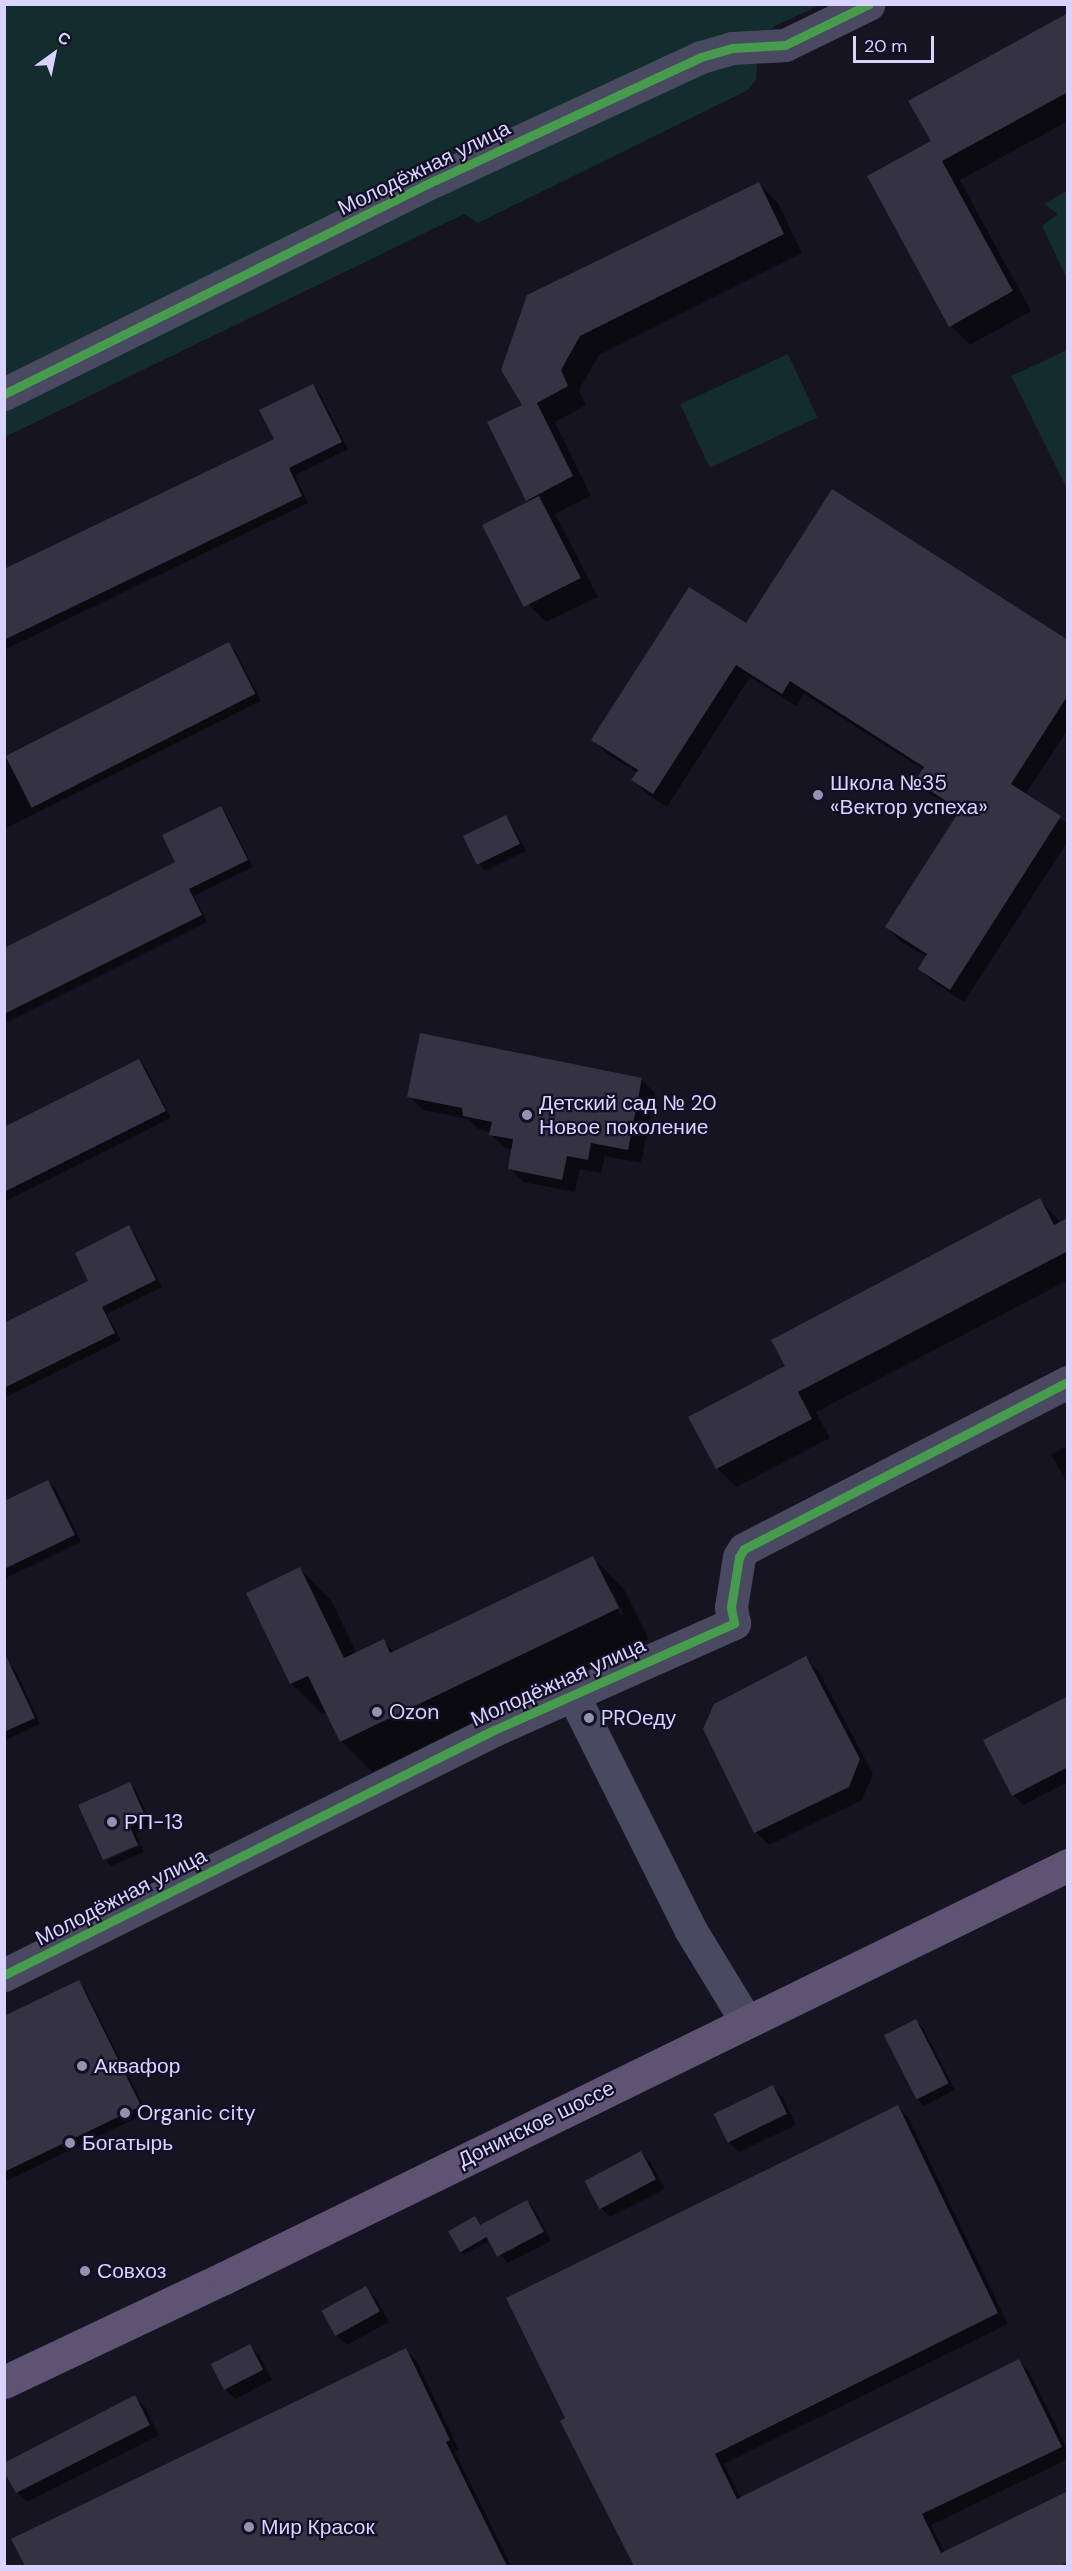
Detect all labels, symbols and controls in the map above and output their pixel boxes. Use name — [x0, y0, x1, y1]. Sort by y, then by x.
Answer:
north arrow — [24, 24, 84, 84]
scale bar — [856, 24, 937, 62]
text: С — [54, 27, 75, 50]
text: 20 m — [864, 34, 907, 58]
street label: Молодёжная улица — [334, 115, 514, 221]
place label: Школа №35 «Вектор успеха» — [830, 770, 988, 820]
marker: Школа №35 «Вектор успеха» — [811, 788, 825, 802]
place label: Детский сад № 20 Новое поколение — [539, 1090, 717, 1140]
marker: Детский сад № 20 Новое поколение — [520, 1108, 534, 1122]
street label: Молодёжная улица — [467, 1632, 649, 1732]
place label: Ozon — [389, 1699, 439, 1725]
marker: Ozon — [370, 1705, 384, 1719]
place label: PROеду — [601, 1705, 676, 1731]
marker: PROеду — [582, 1711, 596, 1725]
place label: РП-13 — [124, 1809, 183, 1835]
marker: РП-13 — [105, 1815, 119, 1829]
street label: Молодёжная улица — [31, 1843, 211, 1951]
place label: Аквафор — [94, 2053, 180, 2079]
marker: Аквафор — [75, 2059, 89, 2073]
street label: Донинское шоссе — [454, 2075, 618, 2173]
place label: Organic city — [137, 2100, 256, 2126]
marker: Organic city — [118, 2106, 132, 2120]
place label: Богатырь — [82, 2130, 173, 2156]
marker: Богатырь — [63, 2136, 77, 2150]
place label: Совхоз — [97, 2258, 166, 2284]
marker: Совхоз — [78, 2264, 92, 2278]
place label: Мир Красок — [261, 2514, 375, 2540]
marker: Мир Красок — [242, 2520, 256, 2534]

